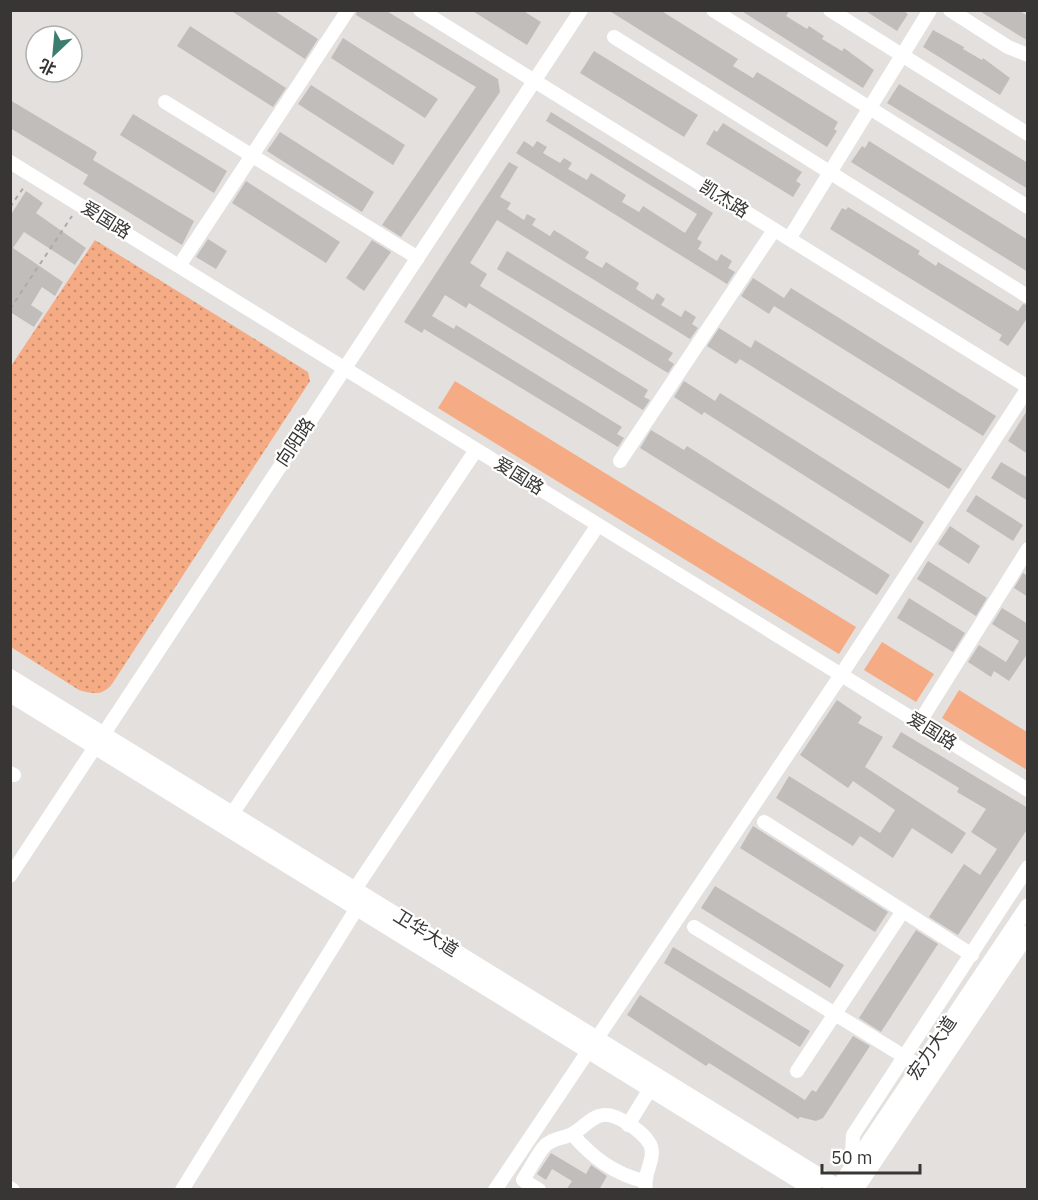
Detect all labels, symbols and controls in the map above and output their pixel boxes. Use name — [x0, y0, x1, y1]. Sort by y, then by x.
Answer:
north arrow — [24, 24, 84, 84]
text: 北 — [36, 55, 59, 80]
street label: 凯杰路 — [695, 175, 753, 223]
street label: 爱国路 — [77, 196, 135, 244]
street label: 向阳路 — [270, 413, 319, 471]
street label: 爱国路 — [490, 452, 548, 500]
street label: 爱国路 — [903, 707, 961, 755]
street label: 卫华大道 — [390, 904, 463, 961]
street label: 宏力大道 — [902, 1011, 961, 1084]
scale bar — [822, 1137, 920, 1175]
text: 50 m — [831, 1146, 873, 1169]

